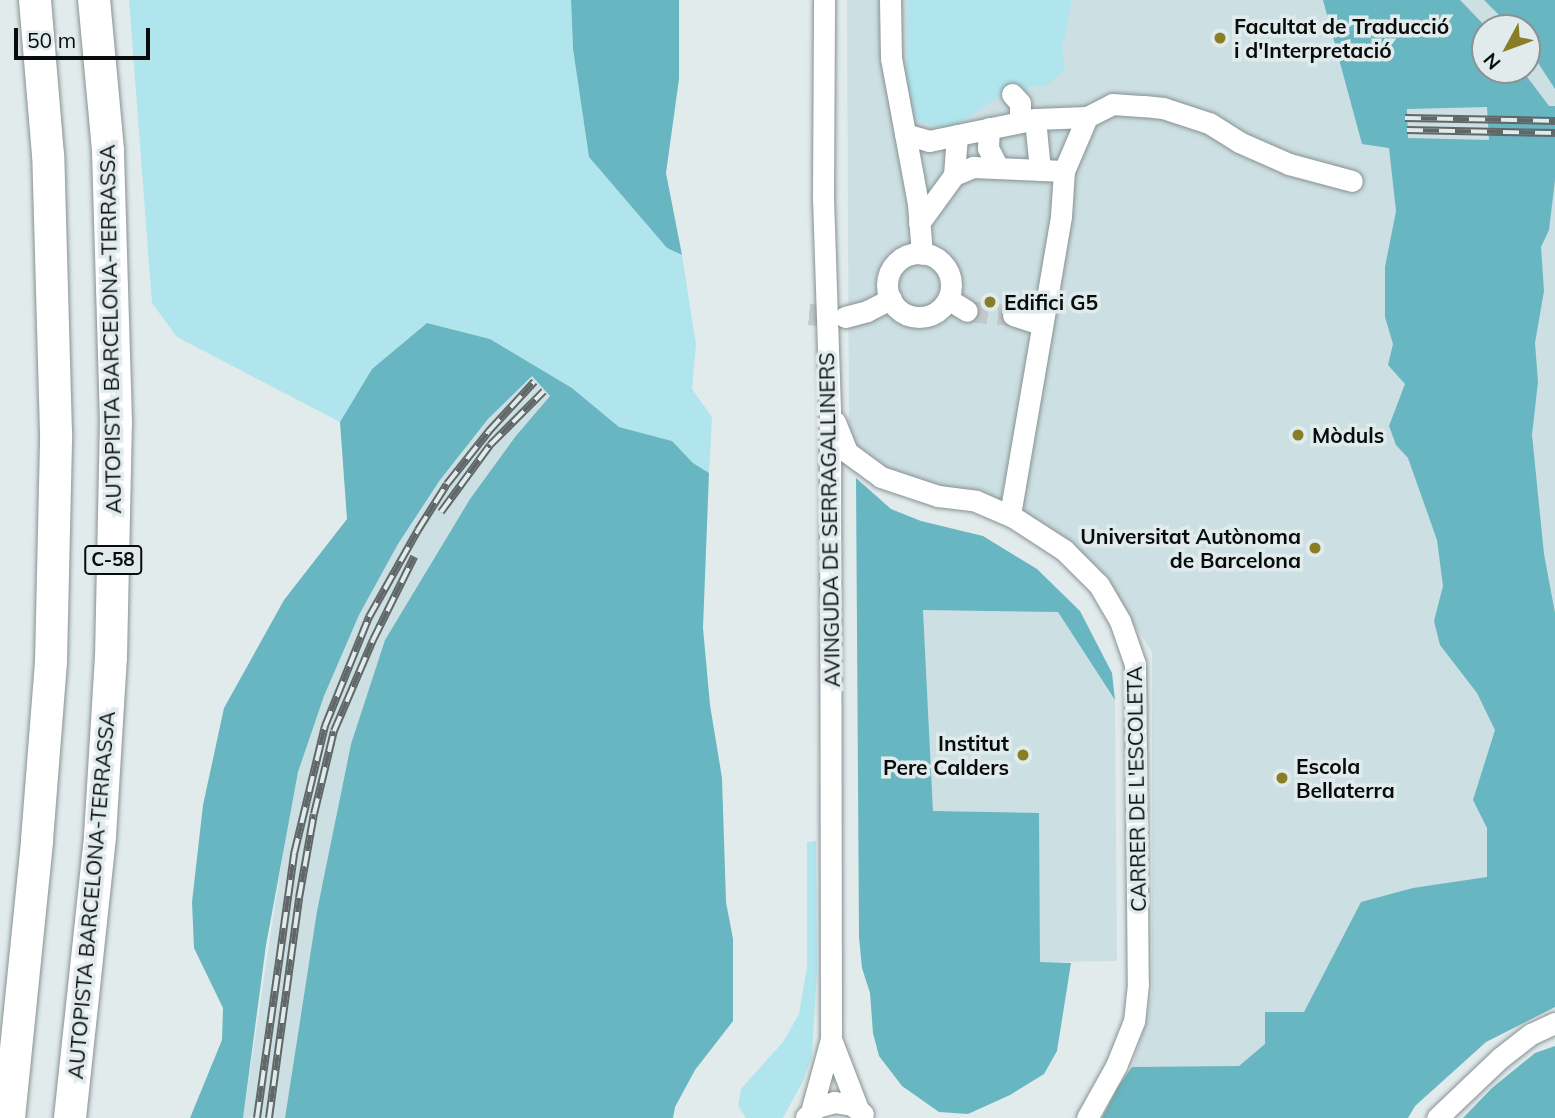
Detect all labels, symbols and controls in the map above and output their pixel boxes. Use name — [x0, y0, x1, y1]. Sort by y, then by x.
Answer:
place label: Facultat de Traducció i d'Interpretació — [1234, 13, 1449, 63]
scale bar — [18, 14, 154, 58]
north arrow — [1471, 14, 1541, 84]
text: 50 m — [27, 27, 76, 53]
marker: Facultat de Traducció i d'Interpretació — [1212, 30, 1228, 46]
text: N — [1478, 48, 1505, 75]
street label: AUTOPISTA BARCELONA-TERRASSA — [94, 144, 126, 514]
place label: Edifici G5 — [1004, 289, 1098, 315]
marker: Edifici G5 — [982, 294, 998, 310]
street label: AVINGUDA DE SERRAGALLINERS — [813, 352, 845, 688]
place label: Mòduls — [1312, 422, 1384, 448]
marker: Mòduls — [1290, 427, 1306, 443]
place label: Universitat Autònoma de Barcelona — [1080, 523, 1301, 573]
marker: Universitat Autònoma de Barcelona — [1307, 540, 1323, 556]
road number: C-58 — [83, 544, 143, 576]
street label: CARRER DE L'ESCOLETA — [1121, 666, 1151, 912]
street label: AUTOPISTA BARCELONA-TERRASSA — [62, 710, 120, 1080]
place label: Institut Pere Calders — [883, 730, 1009, 780]
marker: Institut Pere Calders — [1015, 747, 1031, 763]
place label: Escola Bellaterra — [1296, 753, 1395, 803]
marker: Escola Bellaterra — [1274, 770, 1290, 786]

